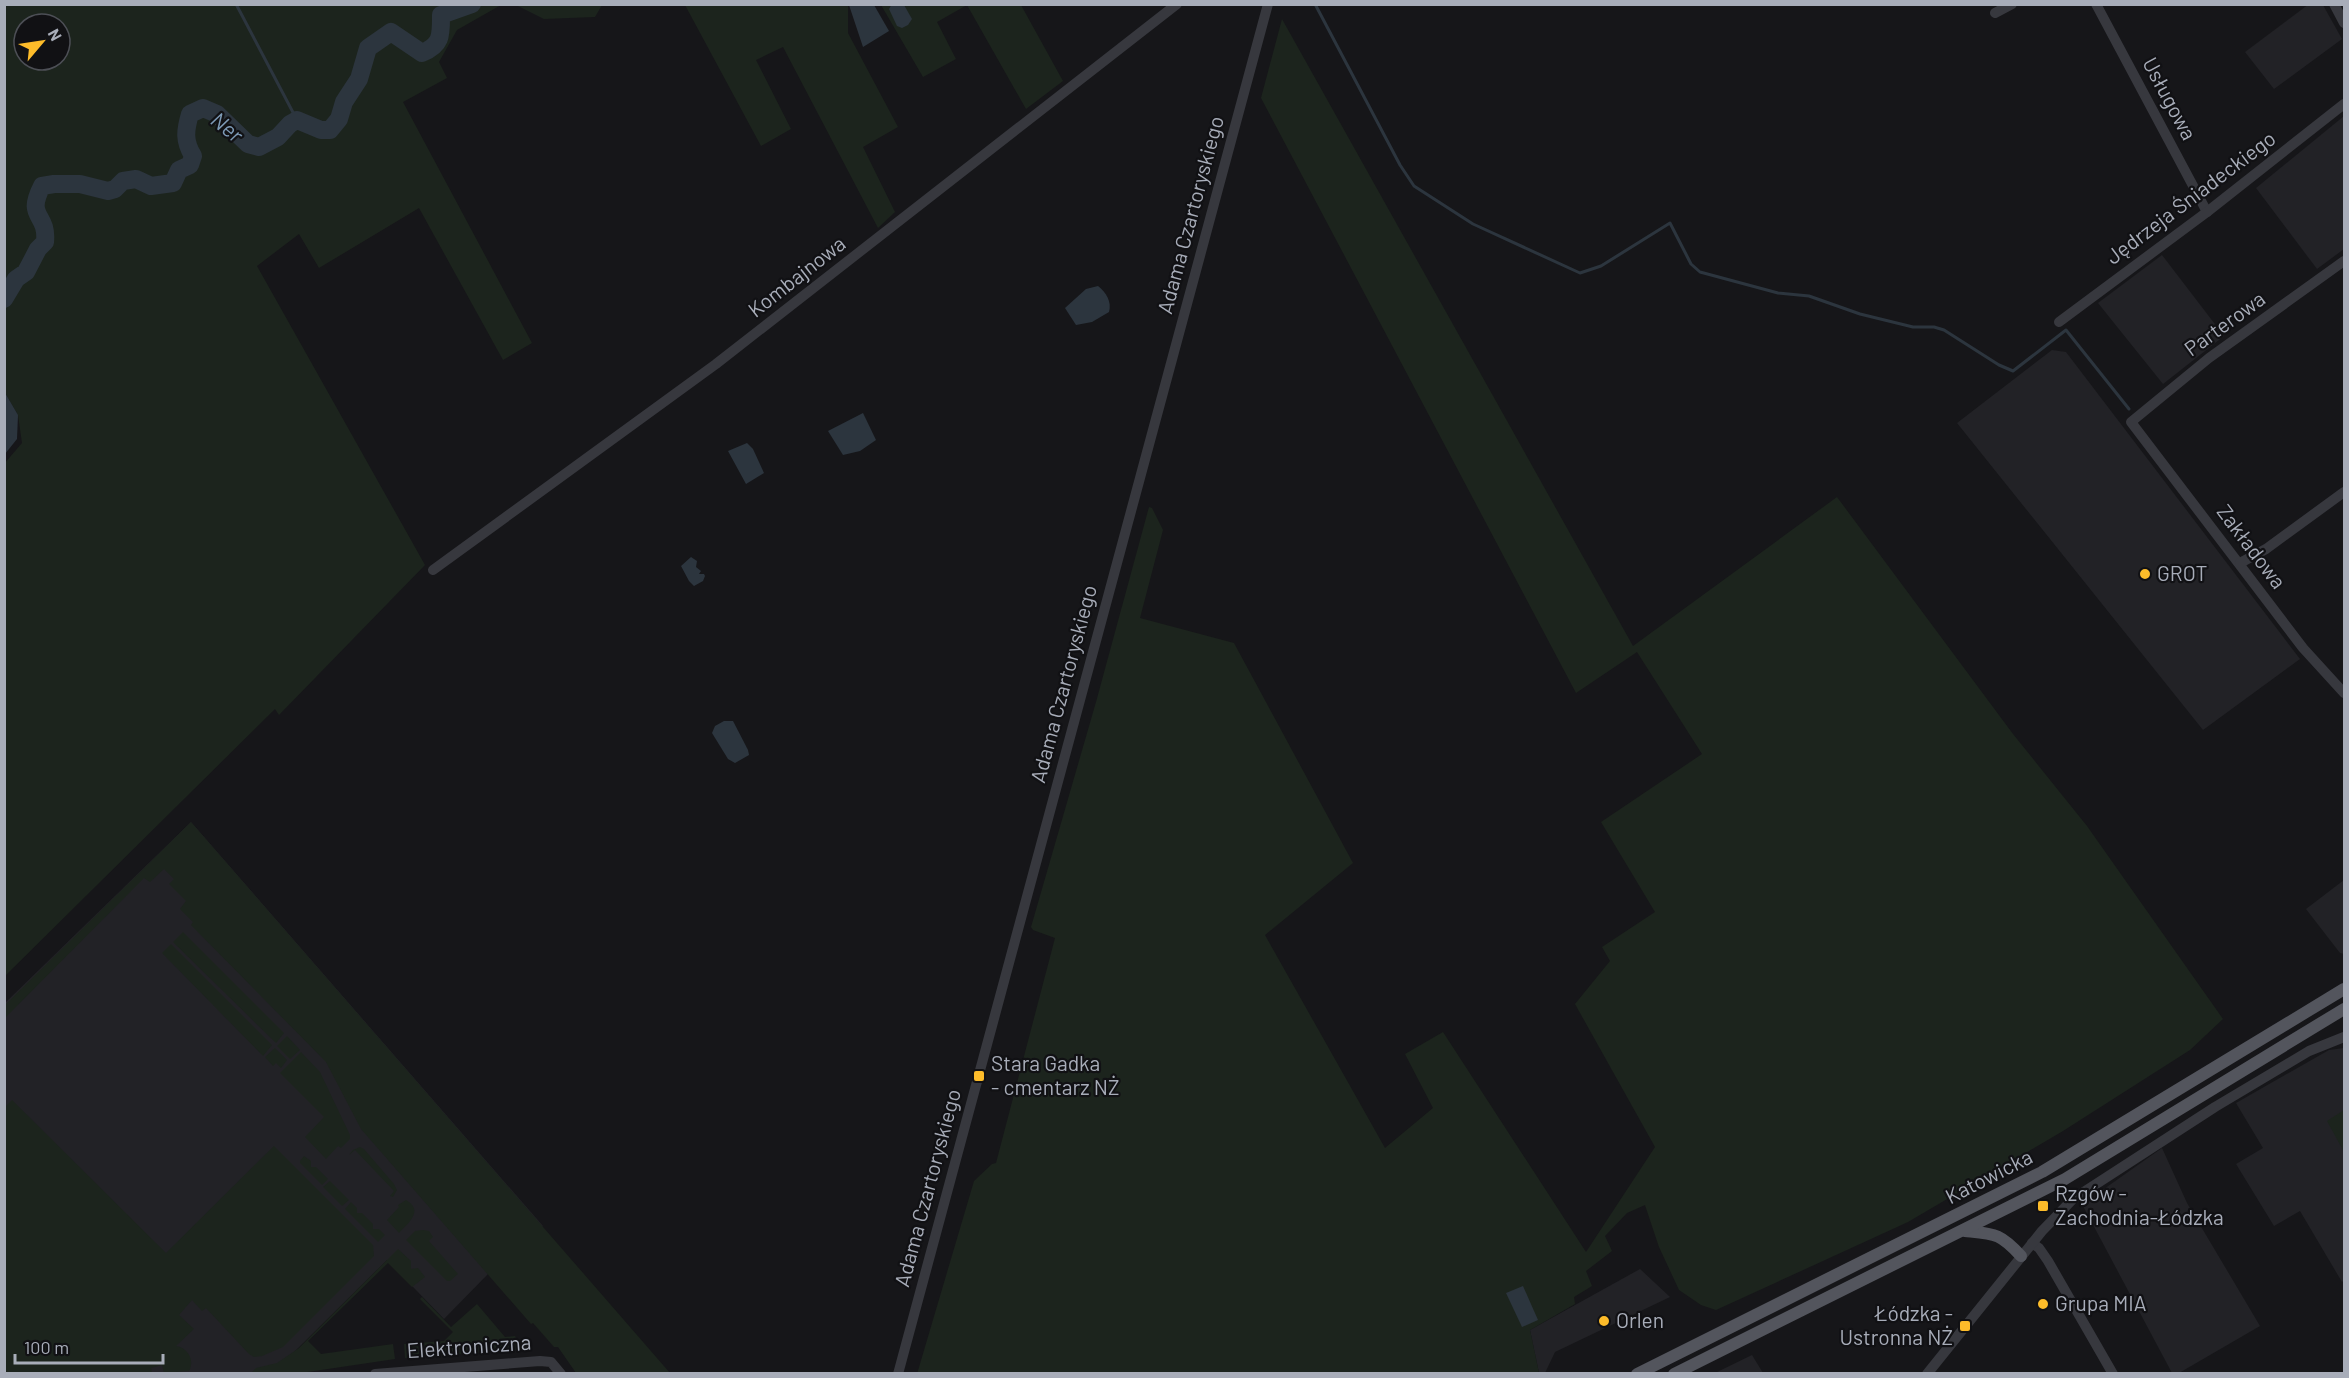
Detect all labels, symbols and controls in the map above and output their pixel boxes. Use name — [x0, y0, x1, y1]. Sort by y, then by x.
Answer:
north arrow — [12, 12, 72, 72]
text: N — [45, 25, 66, 44]
street label: Usługowa — [2138, 53, 2203, 144]
water label: Ner — [206, 106, 250, 148]
street label: Adama Czartoryskiego — [1151, 113, 1228, 316]
street label: Jędrzeja Śniadeckiego — [2100, 125, 2280, 269]
street label: Kombajnowa — [742, 230, 850, 322]
street label: Parterowa — [2179, 285, 2269, 360]
street label: Zakładowa — [2212, 499, 2292, 593]
place label: GROT — [2157, 560, 2208, 585]
marker: GROT — [2138, 567, 2152, 581]
street label: Adama Czartoryskiego — [1024, 582, 1101, 785]
place label: Stara Gadka - cmentarz NŻ — [991, 1050, 1119, 1099]
marker: Stara Gadka - cmentarz NŻ — [972, 1069, 986, 1083]
street label: Adama Czartoryskiego — [888, 1086, 965, 1289]
street label: Katowicka — [1941, 1143, 2036, 1208]
place label: Rzgów - Zachodnia-Łódzka — [2055, 1180, 2224, 1229]
marker: Rzgów - Zachodnia-Łódzka — [2036, 1199, 2050, 1213]
place label: Grupa MIA — [2055, 1290, 2147, 1315]
marker: Grupa MIA — [2036, 1297, 2050, 1311]
place label: Łódzka - Ustronna NŻ — [1839, 1300, 1953, 1349]
place label: Orlen — [1616, 1307, 1664, 1332]
marker: Orlen — [1597, 1314, 1611, 1328]
marker: Łódzka - Ustronna NŻ — [1958, 1319, 1972, 1333]
scale bar — [15, 1327, 164, 1365]
street label: Elektroniczna — [406, 1329, 532, 1362]
text: 100 m — [24, 1336, 69, 1358]

